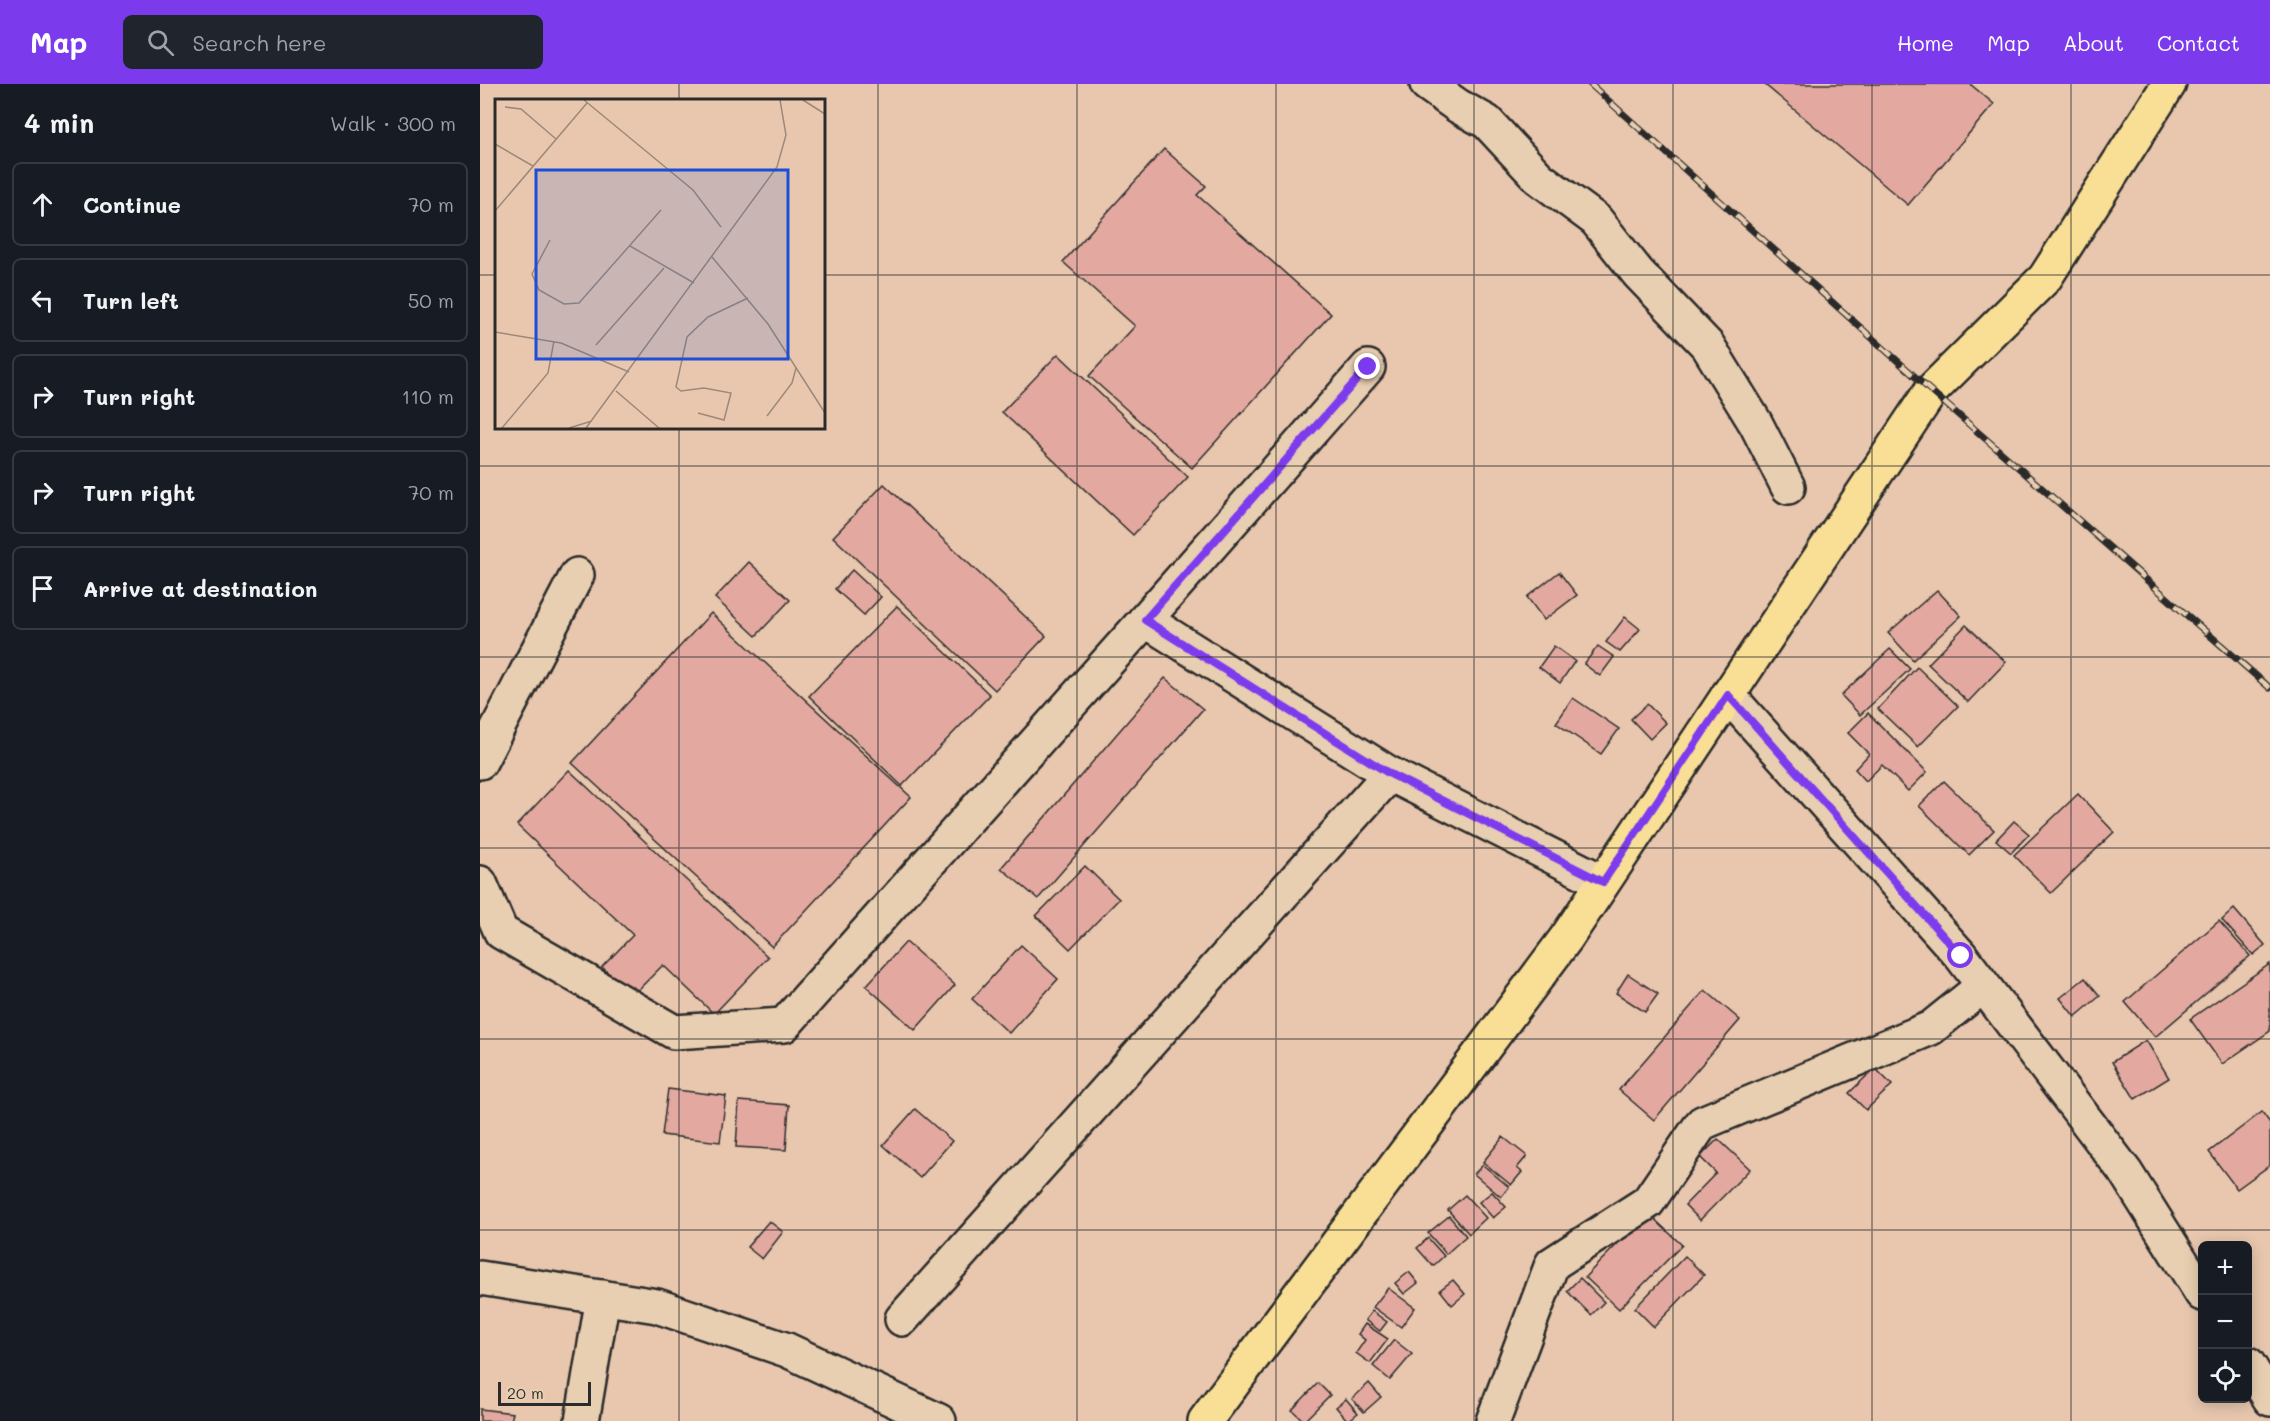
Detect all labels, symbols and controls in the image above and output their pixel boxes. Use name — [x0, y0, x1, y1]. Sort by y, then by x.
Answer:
search box — [123, 15, 543, 69]
text: Map — [30, 24, 87, 60]
icon: search — [144, 26, 177, 59]
text: Search here — [192, 28, 326, 57]
text: Home — [1897, 29, 1954, 56]
text: Map — [1987, 29, 2030, 56]
text: About — [2063, 29, 2124, 56]
text: Contact — [2157, 29, 2240, 56]
inset map — [495, 99, 825, 429]
text: 4 min — [24, 106, 94, 140]
text: Walk · 300 m — [330, 110, 456, 136]
icon: ahead — [26, 188, 59, 221]
text: Continue — [83, 190, 181, 219]
text: 70 m — [408, 191, 454, 217]
icon: left — [26, 284, 59, 317]
text: Turn left — [83, 286, 179, 315]
text: 50 m — [408, 287, 454, 313]
route end — [1354, 353, 1380, 379]
icon: right — [26, 380, 59, 413]
text: Turn right — [83, 382, 195, 411]
text: 110 m — [401, 383, 454, 409]
icon: right — [26, 476, 59, 509]
text: Turn right — [83, 478, 195, 507]
text: 70 m — [408, 479, 454, 505]
icon: arrive — [26, 572, 59, 605]
text: Arrive at destination — [83, 574, 318, 603]
route start — [1947, 942, 1973, 968]
map controls — [2198, 1241, 2252, 1403]
button: + — [2198, 1241, 2252, 1295]
button: − — [2198, 1295, 2252, 1349]
button: locate — [2198, 1349, 2252, 1403]
scale bar — [498, 1379, 591, 1406]
text: 20 m — [507, 1382, 544, 1403]

